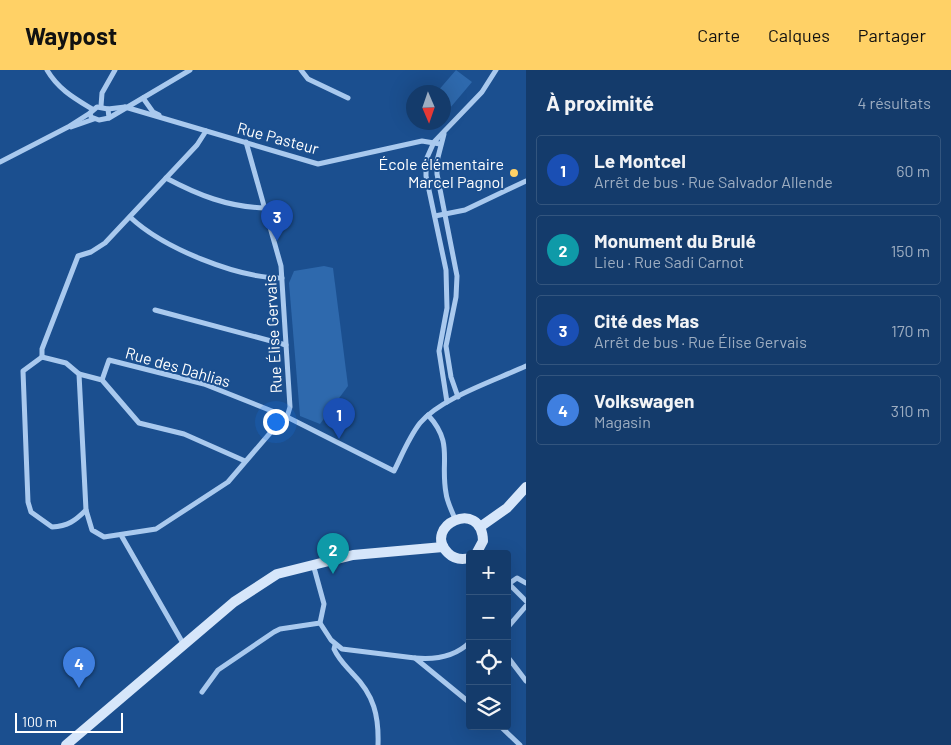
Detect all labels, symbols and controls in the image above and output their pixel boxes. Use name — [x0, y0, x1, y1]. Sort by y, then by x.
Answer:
text: Waypost — [25, 21, 117, 50]
text: Carte — [697, 24, 740, 46]
text: Calques — [768, 24, 830, 46]
text: Partager — [858, 24, 926, 46]
north arrow — [406, 85, 451, 130]
text: À proximité — [546, 90, 654, 115]
text: 4 résultats — [857, 93, 931, 112]
street label: Rue Pasteur — [235, 117, 321, 158]
text: Le Montcel — [594, 149, 686, 172]
place label: École élémentaire Marcel Pagnol — [379, 154, 504, 191]
text: 1 — [560, 161, 566, 180]
text: 60 m — [896, 161, 930, 180]
marker: École élémentaire Marcel Pagnol — [508, 167, 520, 179]
text: Arrêt de bus · Rue Salvador Allende — [594, 172, 833, 191]
pin: 3 — [261, 200, 293, 241]
text: Monument du Brulé — [594, 229, 756, 252]
text: 2 — [559, 241, 567, 260]
text: 150 m — [891, 241, 930, 260]
text: Lieu · Rue Sadi Carnot — [594, 252, 744, 271]
street label: Rue Élise Gervais — [260, 274, 285, 394]
text: Cité des Mas — [594, 309, 699, 332]
text: 3 — [559, 321, 567, 340]
text: 170 m — [891, 321, 930, 340]
text: Arrêt de bus · Rue Élise Gervais — [594, 332, 807, 351]
street label: Rue des Dahlias — [123, 342, 233, 391]
text: Volkswagen — [594, 389, 694, 412]
pin: 1 — [323, 398, 355, 439]
text: 4 — [558, 401, 568, 420]
text: 310 m — [891, 401, 930, 420]
your location — [263, 409, 289, 435]
text: Magasin — [594, 412, 651, 431]
pin: 2 — [317, 533, 349, 574]
map controls — [466, 550, 511, 730]
button: + — [466, 550, 511, 595]
button: − — [466, 595, 511, 640]
button: locate — [466, 640, 511, 685]
pin: 4 — [63, 647, 95, 688]
button: layers — [466, 685, 511, 730]
scale bar — [15, 710, 122, 733]
text: 100 m — [22, 713, 57, 730]

